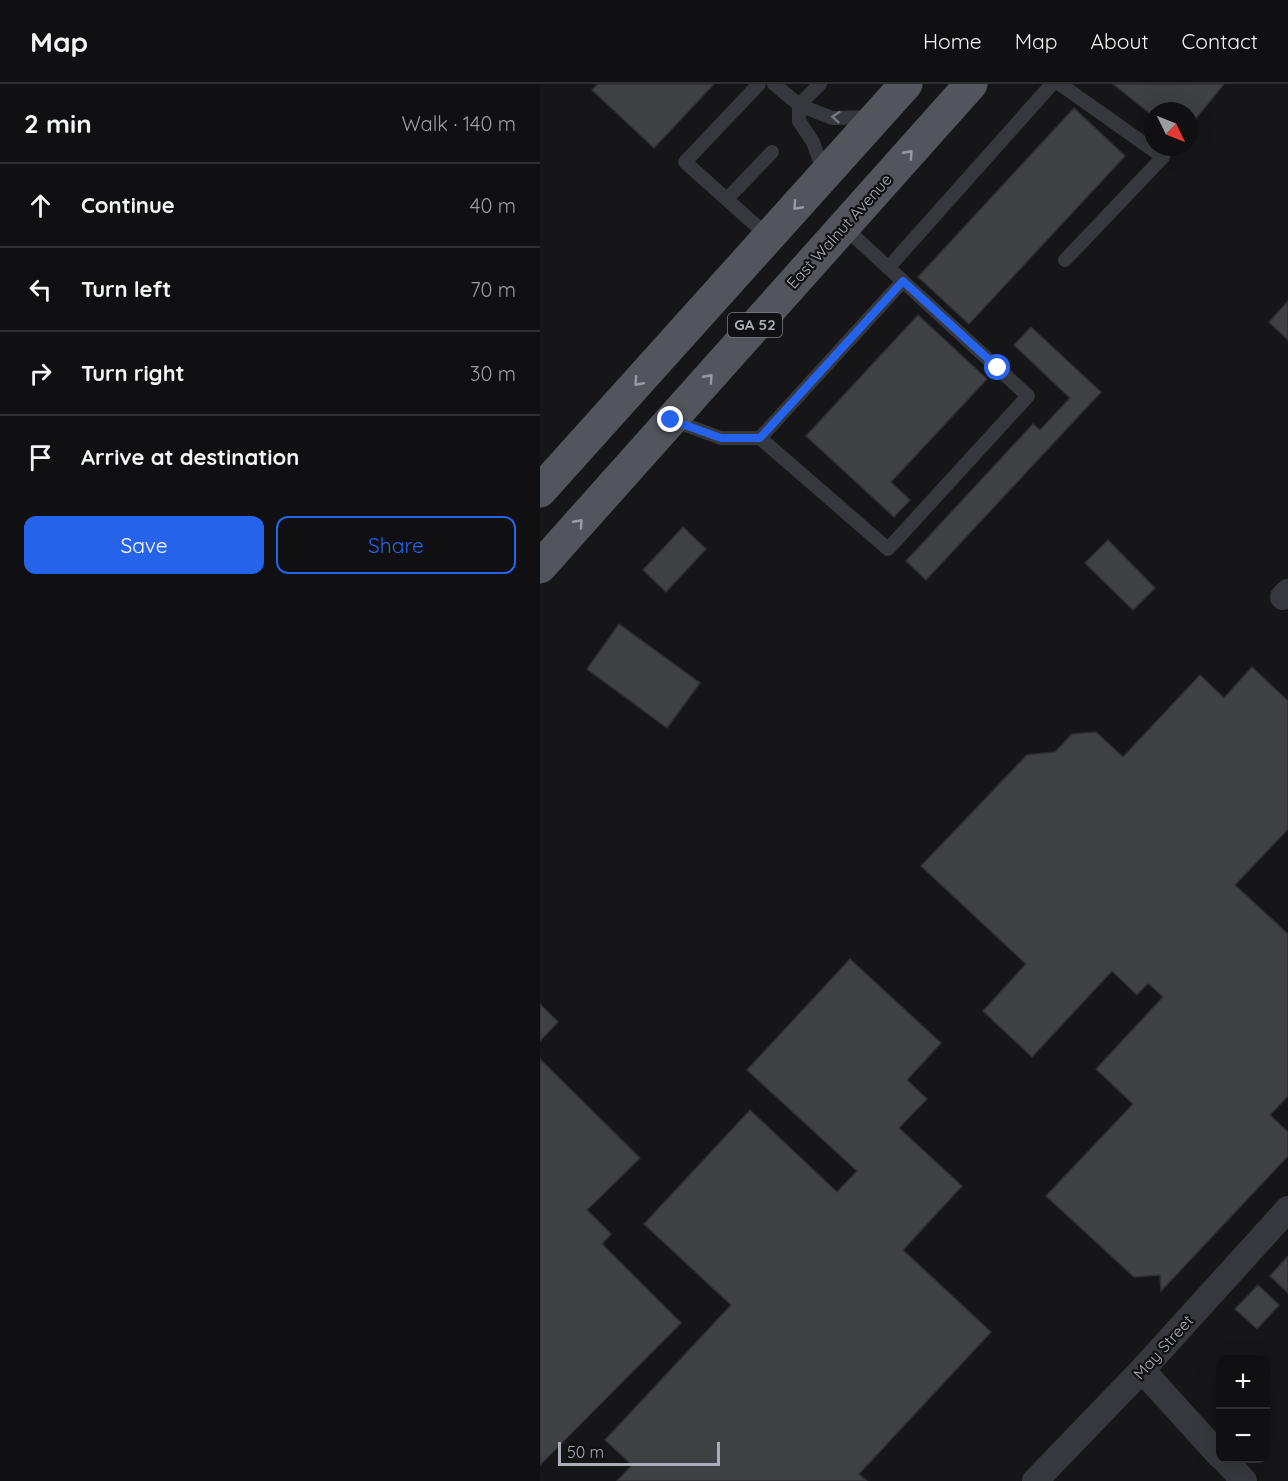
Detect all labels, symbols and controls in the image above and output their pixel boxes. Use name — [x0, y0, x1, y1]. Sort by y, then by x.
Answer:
text: Map — [30, 24, 88, 59]
text: Home — [923, 28, 982, 54]
text: Map — [1015, 28, 1058, 54]
text: About — [1091, 28, 1149, 54]
text: Contact — [1182, 28, 1258, 54]
north arrow — [1144, 102, 1198, 156]
text: 2 min — [24, 107, 92, 140]
text: Walk · 140 m — [401, 111, 516, 136]
one-way arrow — [832, 111, 841, 124]
one-way arrow — [902, 150, 913, 161]
street label: East Walnut Avenue — [782, 169, 896, 293]
icon: ahead — [24, 189, 57, 222]
text: Continue — [81, 191, 175, 219]
text: 40 m — [470, 193, 516, 218]
one-way arrow — [793, 200, 804, 210]
icon: left — [24, 273, 57, 306]
text: Turn left — [81, 275, 171, 303]
text: 70 m — [470, 277, 516, 302]
road number: GA 52 — [728, 313, 782, 337]
route start — [984, 354, 1010, 380]
icon: right — [24, 357, 57, 390]
text: Turn right — [81, 359, 185, 387]
text: 30 m — [470, 361, 516, 386]
one-way arrow — [702, 374, 713, 384]
one-way arrow — [634, 376, 645, 386]
route end — [657, 406, 683, 432]
icon: arrive — [24, 441, 57, 474]
text: Arrive at destination — [81, 443, 299, 471]
button: Save — [24, 516, 264, 574]
button: Share — [276, 516, 516, 574]
one-way arrow — [572, 519, 583, 530]
street label: May Street — [1129, 1311, 1197, 1383]
map controls — [1216, 1355, 1270, 1463]
button: + — [1216, 1355, 1270, 1409]
button: − — [1216, 1409, 1270, 1463]
scale bar — [558, 1439, 720, 1466]
text: 50 m — [567, 1442, 604, 1462]

